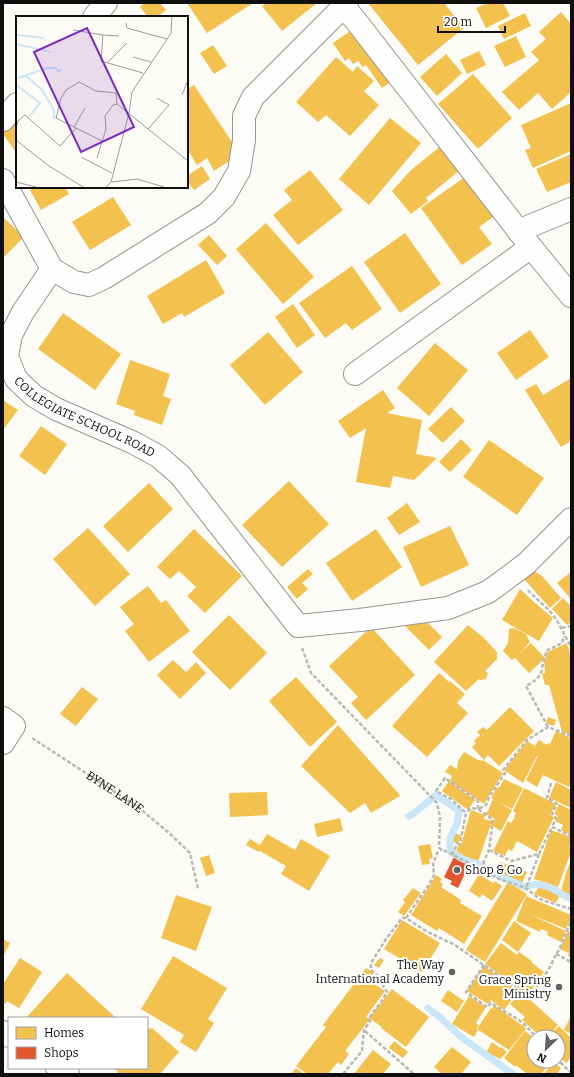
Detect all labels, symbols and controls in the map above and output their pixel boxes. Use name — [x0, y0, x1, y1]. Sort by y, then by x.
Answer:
scale bar — [438, 8, 505, 34]
text: 20 m — [444, 15, 473, 29]
inset map — [16, 16, 188, 188]
street label: COLLEGIATE SCHOOL ROAD — [11, 374, 157, 460]
street label: BYNE LANE — [84, 768, 147, 816]
place label: Shop & Go — [465, 863, 523, 877]
marker: Shop & Go — [452, 865, 462, 875]
place label: The Way International Academy — [315, 958, 445, 986]
marker: The Way International Academy — [447, 967, 457, 977]
place label: Grace Spring Ministry — [479, 973, 552, 1001]
marker: Grace Spring Ministry — [554, 982, 564, 992]
legend — [8, 1017, 148, 1069]
text: Homes — [44, 1026, 84, 1040]
north arrow — [526, 1029, 566, 1069]
text: Shops — [44, 1046, 79, 1060]
text: N — [535, 1050, 549, 1065]

